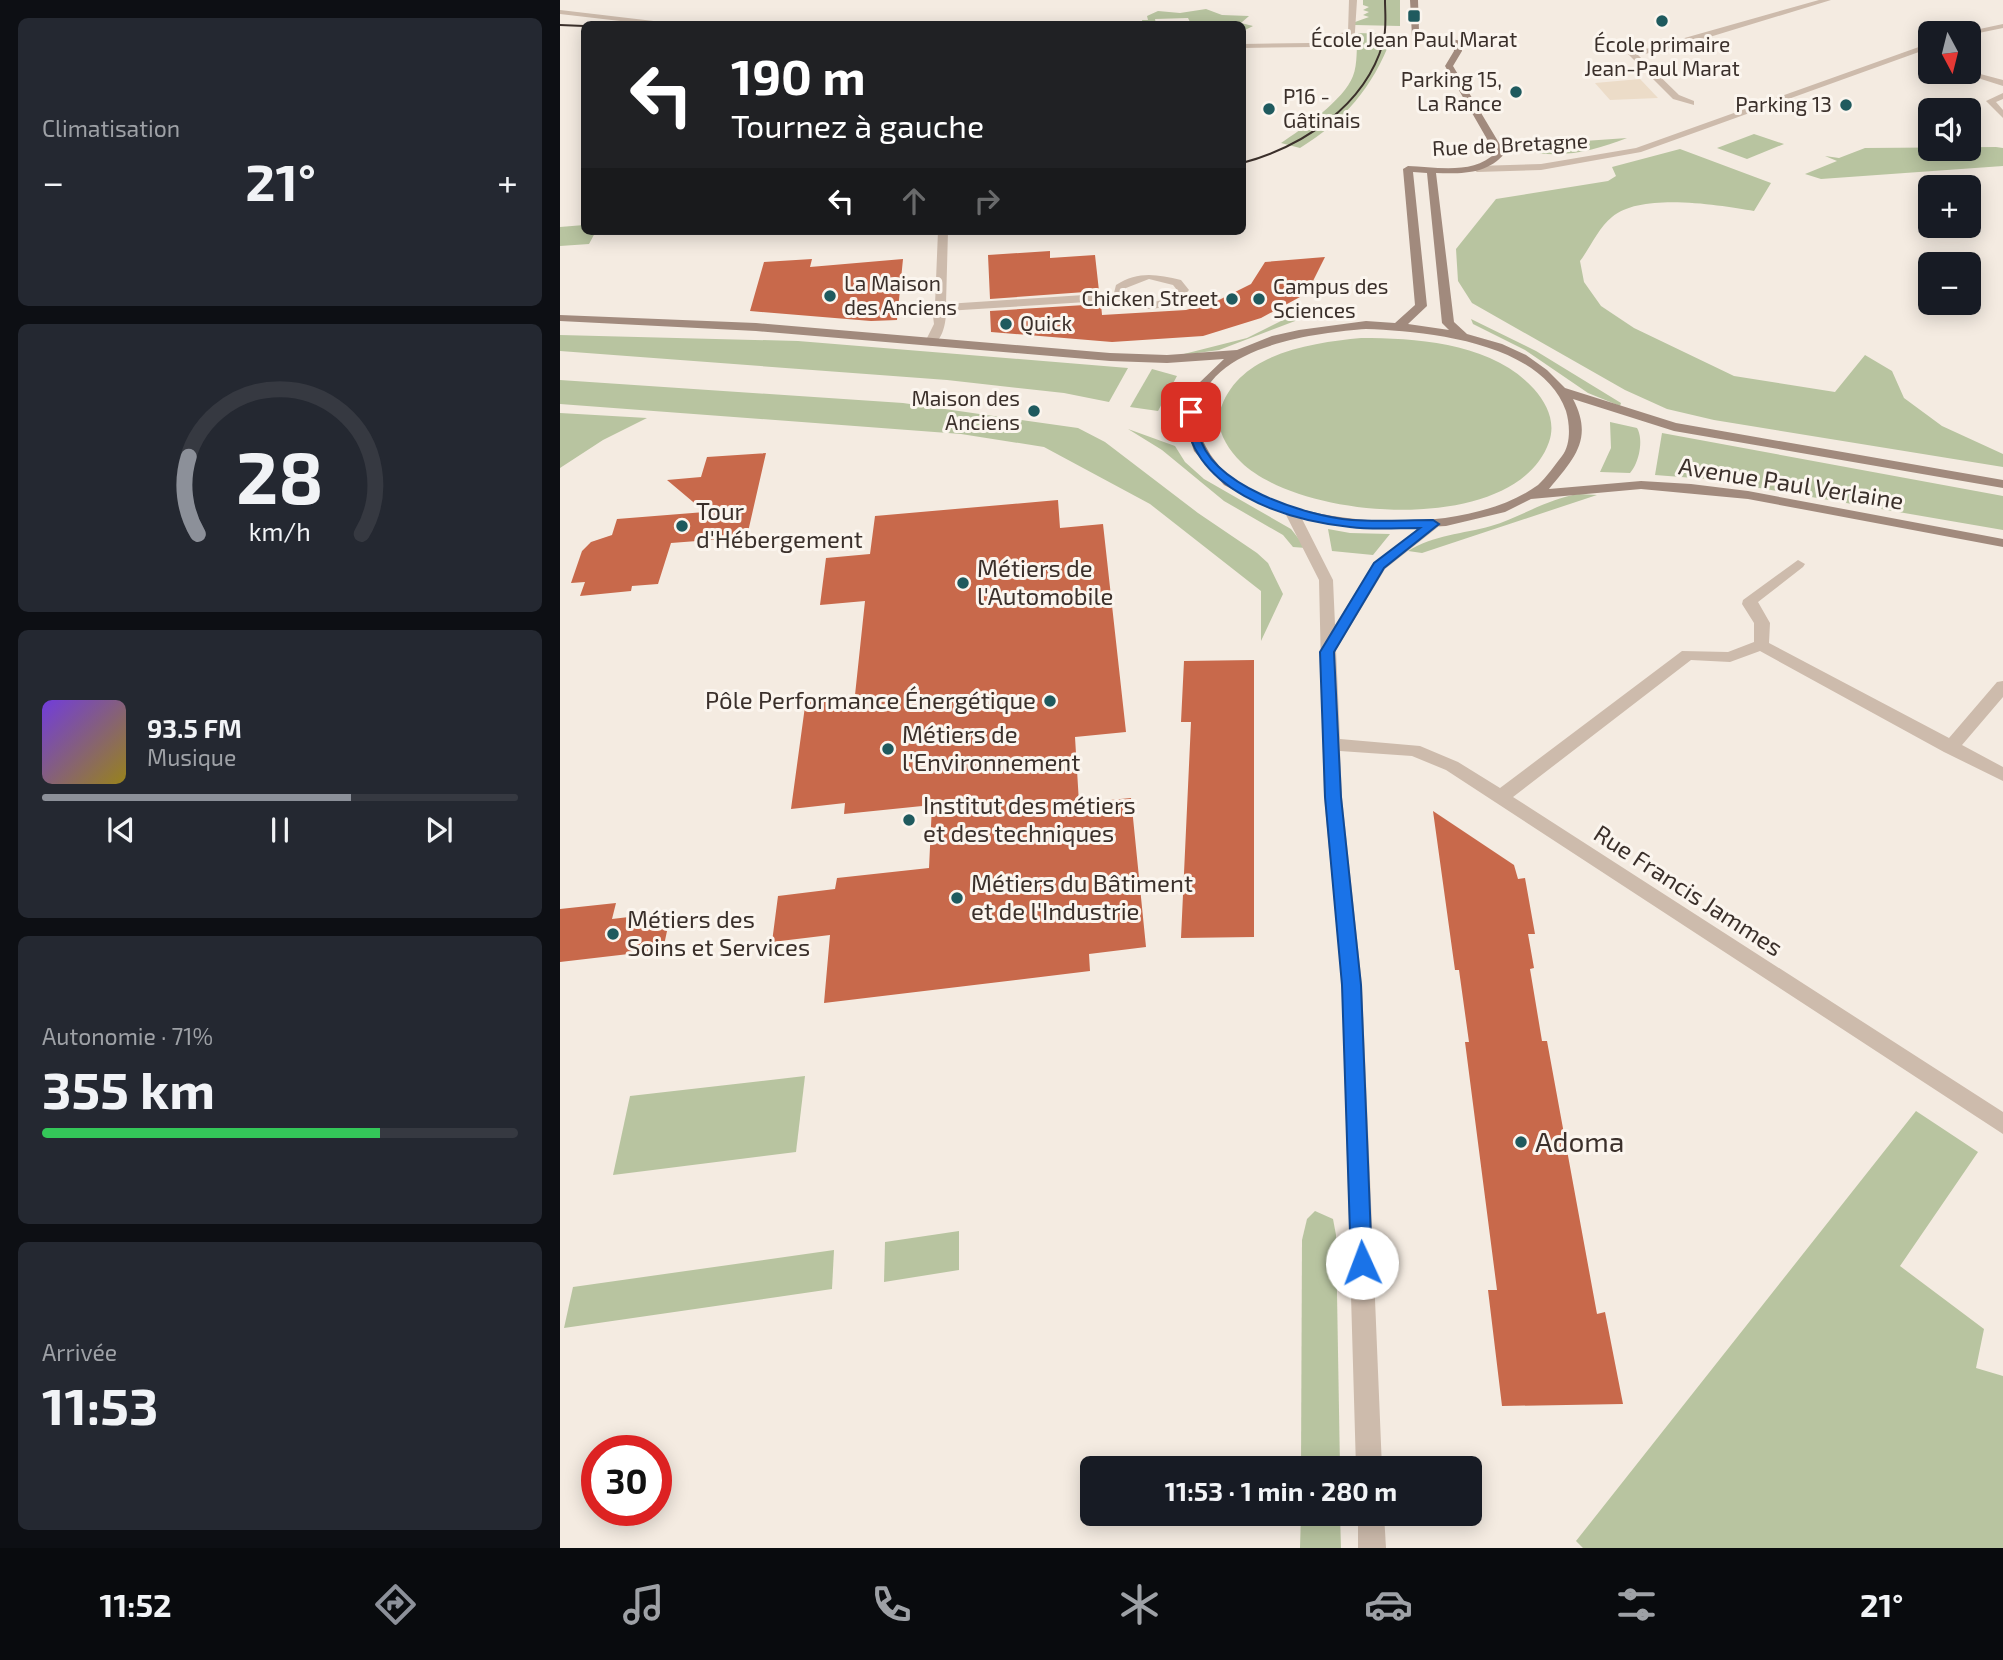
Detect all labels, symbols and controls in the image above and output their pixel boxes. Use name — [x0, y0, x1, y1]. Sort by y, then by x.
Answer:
marker: École Jean Paul Marat — [1406, 8, 1422, 24]
marker: École primaire Jean-Paul Marat — [1654, 13, 1670, 29]
north arrow — [1918, 21, 1981, 84]
map controls — [1918, 21, 1981, 315]
place label: École Jean Paul Marat — [1311, 26, 1517, 51]
place label: École primaire Jean-Paul Marat — [1584, 31, 1740, 80]
text: 190 m — [731, 46, 866, 105]
icon: left — [616, 49, 707, 140]
place label: Parking 15, La Rance — [1401, 66, 1502, 115]
place label: P16 - Gâtinais — [1283, 83, 1361, 132]
marker: Parking 15, La Rance — [1508, 84, 1524, 100]
place label: Parking 13 — [1735, 91, 1832, 116]
marker: Parking 13 — [1838, 97, 1854, 113]
button: sound — [1918, 98, 1981, 161]
marker: P16 - Gâtinais — [1261, 101, 1277, 117]
text: Tournez à gauche — [731, 106, 984, 144]
text: Climatisation — [42, 114, 180, 142]
street label: Rue de Bretagne — [1431, 127, 1589, 160]
text: 21° — [245, 149, 316, 211]
text: − — [42, 158, 64, 204]
text: + — [497, 158, 518, 204]
button: + — [1918, 175, 1981, 238]
icon: left — [822, 182, 860, 220]
icon: ahead — [895, 182, 933, 220]
icon: right — [968, 182, 1006, 220]
button: − — [1918, 252, 1981, 315]
place label: La Maison des Anciens — [844, 270, 957, 319]
place label: Campus des Sciences — [1273, 273, 1388, 322]
place label: Chicken Street — [1081, 285, 1218, 310]
marker: La Maison des Anciens — [822, 288, 838, 304]
marker: Chicken Street — [1224, 291, 1240, 307]
marker: Campus des Sciences — [1251, 291, 1267, 307]
place label: Quick — [1020, 310, 1072, 336]
marker: Quick — [998, 316, 1014, 332]
pin — [1161, 382, 1221, 442]
place label: Maison des Anciens — [911, 385, 1020, 434]
icon: arrive — [1172, 393, 1210, 431]
marker: Maison des Anciens — [1026, 403, 1042, 419]
text: 28 — [236, 431, 324, 519]
street label: Avenue Paul Verlaine — [1677, 450, 1906, 515]
place label: Tour d'Hébergement — [696, 496, 863, 553]
text: km/h — [249, 516, 311, 546]
marker: Tour d'Hébergement — [674, 518, 690, 534]
place label: Métiers de l'Automobile — [977, 553, 1113, 610]
marker: Métiers de l'Automobile — [955, 575, 971, 591]
place label: Pôle Performance Énergétique — [705, 685, 1036, 714]
marker: Pôle Performance Énergétique — [1042, 693, 1058, 709]
text: 93.5 FM — [147, 712, 242, 743]
place label: Métiers de l'Environnement — [902, 719, 1080, 776]
marker: Métiers de l'Environnement — [880, 741, 896, 757]
text: Musique — [147, 743, 236, 771]
place label: Institut des métiers et des techniques — [923, 790, 1136, 847]
icon: previous — [102, 811, 140, 849]
icon: pause — [261, 811, 299, 849]
icon: next — [420, 811, 458, 849]
marker: Institut des métiers et des techniques — [901, 812, 917, 828]
street label: Rue Francis Jammes — [1589, 818, 1789, 962]
place label: Métiers du Bâtiment et de l'Industrie — [971, 868, 1193, 925]
marker: Métiers du Bâtiment et de l'Industrie — [949, 890, 965, 906]
place label: Métiers des Soins et Services — [627, 904, 810, 961]
marker: Métiers des Soins et Services — [605, 926, 621, 942]
text: Autonomie · 71% — [42, 1022, 213, 1050]
text: 355 km — [42, 1057, 215, 1119]
place label: Adoma — [1535, 1124, 1624, 1158]
marker: Adoma — [1513, 1134, 1529, 1150]
position arrow — [1325, 1226, 1399, 1300]
text: Arrivée — [42, 1338, 117, 1366]
text: 11:53 — [42, 1373, 158, 1435]
speed limit sign: 30 — [581, 1435, 672, 1526]
text: 11:53 · 1 min · 280 m — [1165, 1475, 1397, 1506]
icon: directions — [371, 1580, 420, 1629]
icon: music — [619, 1580, 668, 1629]
icon: phone — [867, 1580, 916, 1629]
icon: climate — [1115, 1580, 1164, 1629]
icon: car — [1364, 1580, 1413, 1629]
icon: filters — [1612, 1580, 1661, 1629]
text: 11:52 — [100, 1585, 172, 1623]
text: 21° — [1860, 1585, 1903, 1623]

